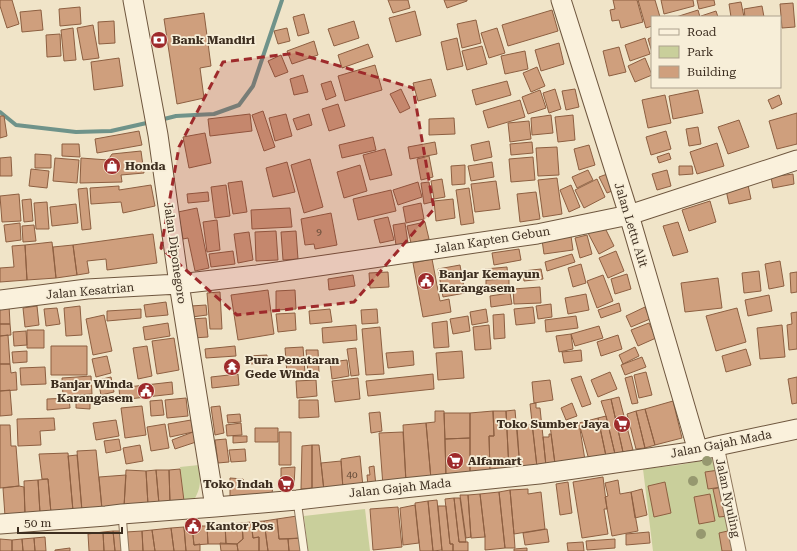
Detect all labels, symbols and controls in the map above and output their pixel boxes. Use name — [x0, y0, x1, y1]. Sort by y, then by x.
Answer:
legend — [651, 16, 781, 88]
text: Road — [687, 25, 717, 39]
bank icon: Bank Mandiri — [149, 30, 169, 50]
place label: Bank Mandiri — [172, 33, 255, 47]
text: Park — [687, 45, 714, 59]
text: Building — [687, 65, 736, 79]
shop icon: Honda — [102, 156, 122, 176]
place label: Honda — [125, 159, 166, 173]
street label: Jalan Lettu Alit — [611, 181, 651, 270]
street label: Jalan Diponegoro — [161, 201, 189, 305]
street label: Jalan Kapten Gebun — [433, 224, 551, 256]
house number: 9 — [316, 226, 322, 237]
place label: Banjar Kemayun Karangasem — [439, 267, 540, 295]
public building icon: Banjar Kemayun Karangasem — [416, 271, 436, 291]
street label: Jalan Kesatrian — [45, 280, 135, 302]
place label: Pura Penataran Gede Winda — [245, 353, 339, 381]
temple icon: Pura Penataran Gede Winda — [222, 357, 242, 377]
place label: Banjar Winda Karangasem — [51, 377, 133, 405]
public building icon: Banjar Winda Karangasem — [136, 381, 156, 401]
supermarket icon: Toko Sumber Jaya — [612, 414, 632, 434]
place label: Toko Sumber Jaya — [496, 417, 609, 431]
street label: Jalan Gajah Mada — [669, 427, 773, 461]
supermarket icon: Alfamart — [445, 451, 465, 471]
place label: Alfamart — [468, 454, 522, 468]
street label: Jalan Nyuling — [713, 457, 743, 539]
house number: 40 — [346, 469, 358, 480]
supermarket icon: Toko Indah — [276, 474, 296, 494]
street label: Jalan Gajah Mada — [348, 476, 452, 500]
place label: Toko Indah — [203, 477, 273, 491]
scale bar — [18, 509, 122, 535]
text: 50 m — [24, 516, 51, 530]
public building icon: Kantor Pos — [183, 516, 203, 536]
place label: Kantor Pos — [206, 519, 273, 533]

